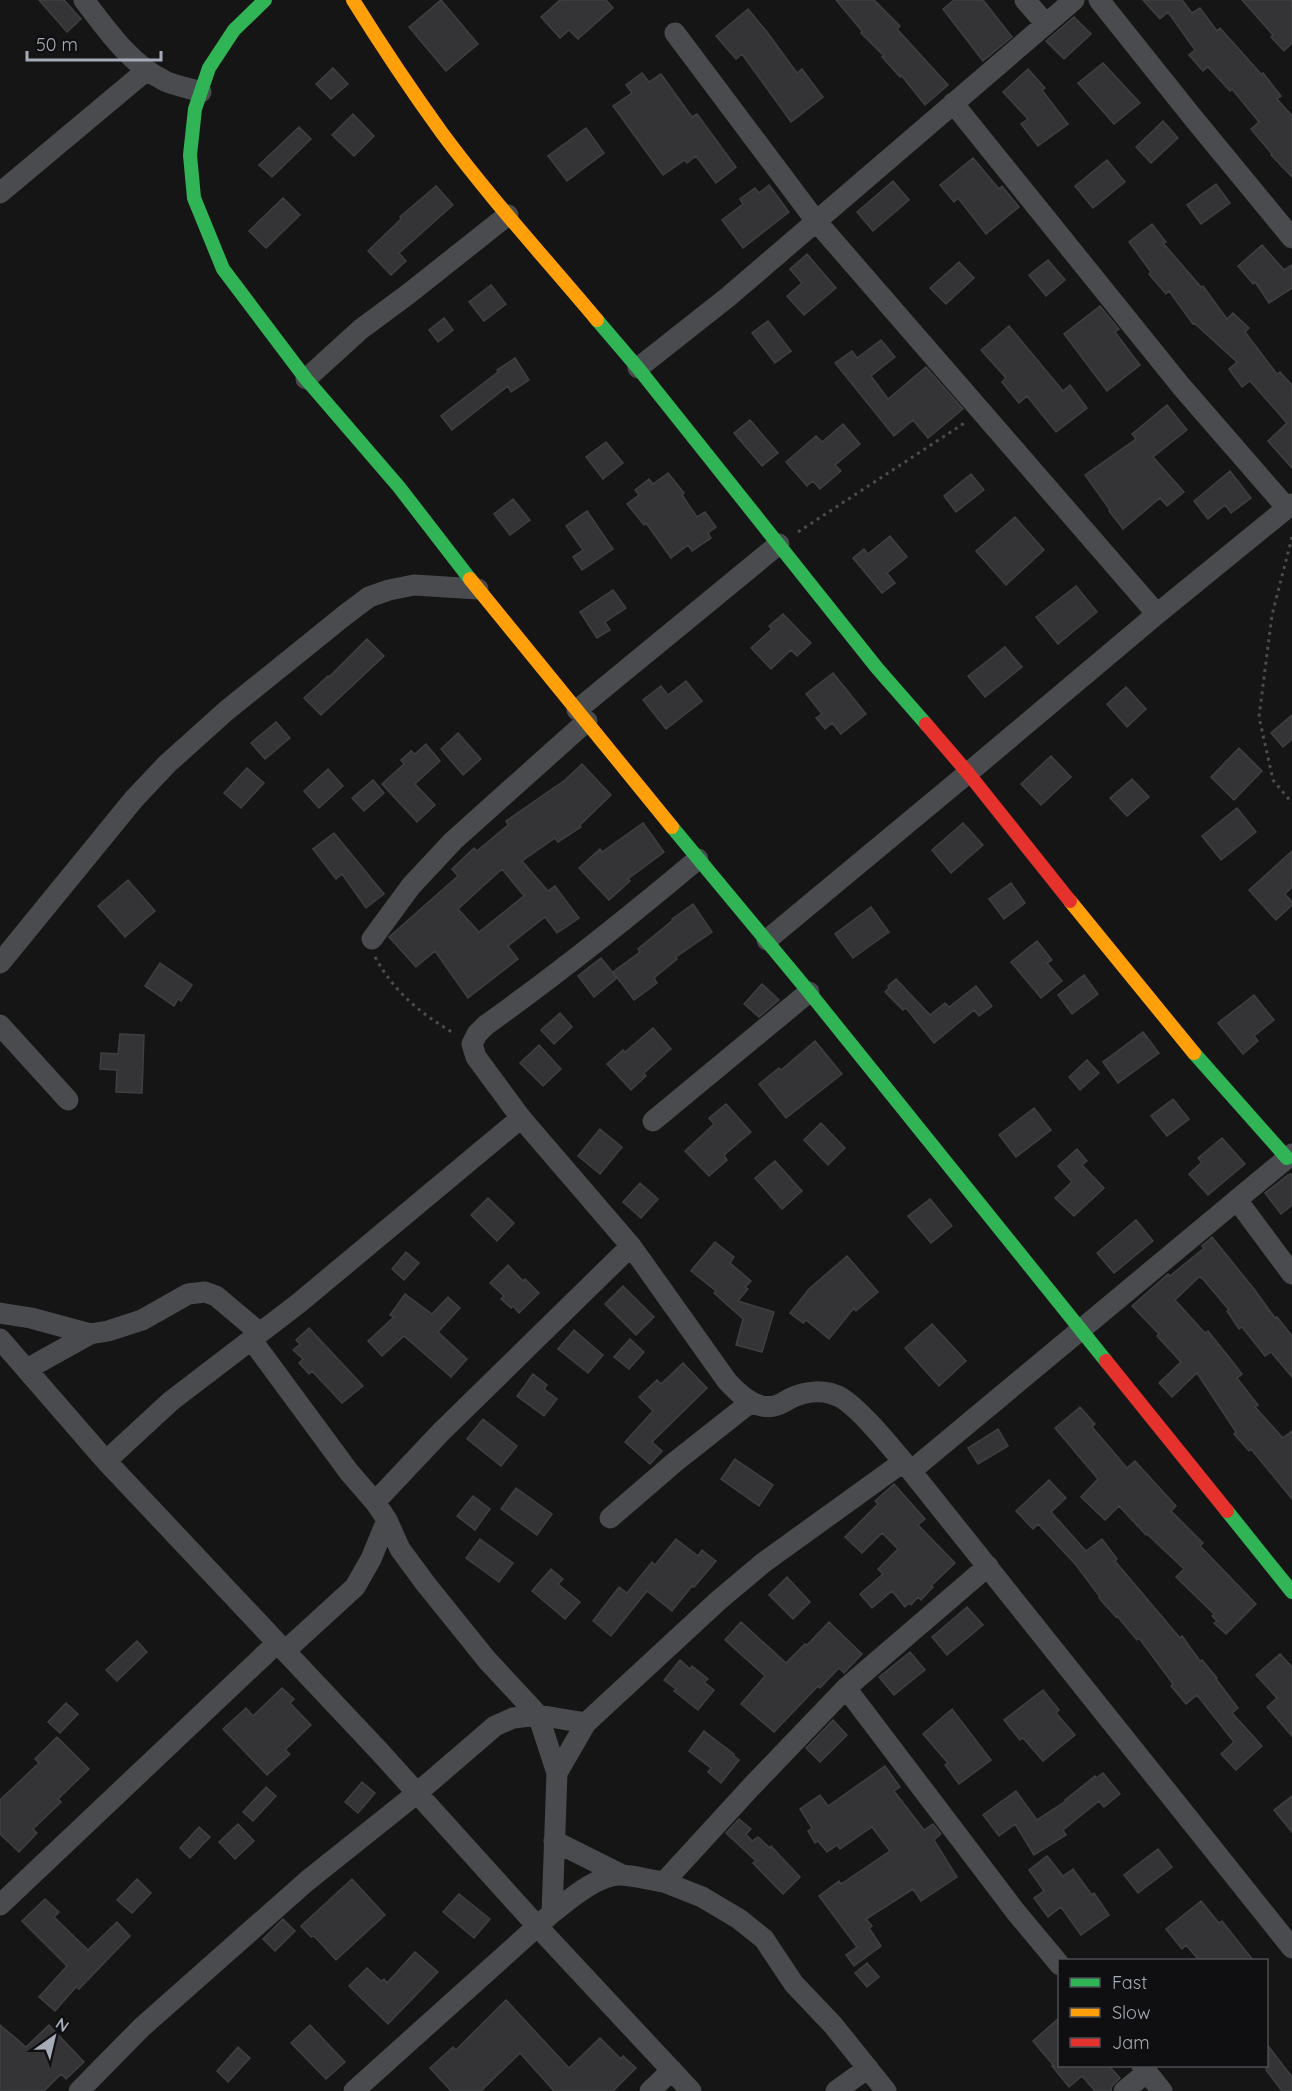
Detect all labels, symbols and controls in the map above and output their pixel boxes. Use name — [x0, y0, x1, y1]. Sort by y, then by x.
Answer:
scale bar — [27, 24, 160, 62]
text: 50 m — [36, 33, 78, 56]
legend — [1058, 1959, 1268, 2067]
text: Fast — [1112, 1971, 1147, 1994]
text: Slow — [1112, 2001, 1150, 2024]
north arrow — [24, 2007, 84, 2067]
text: N — [52, 2013, 73, 2036]
text: Jam — [1112, 2031, 1150, 2054]

